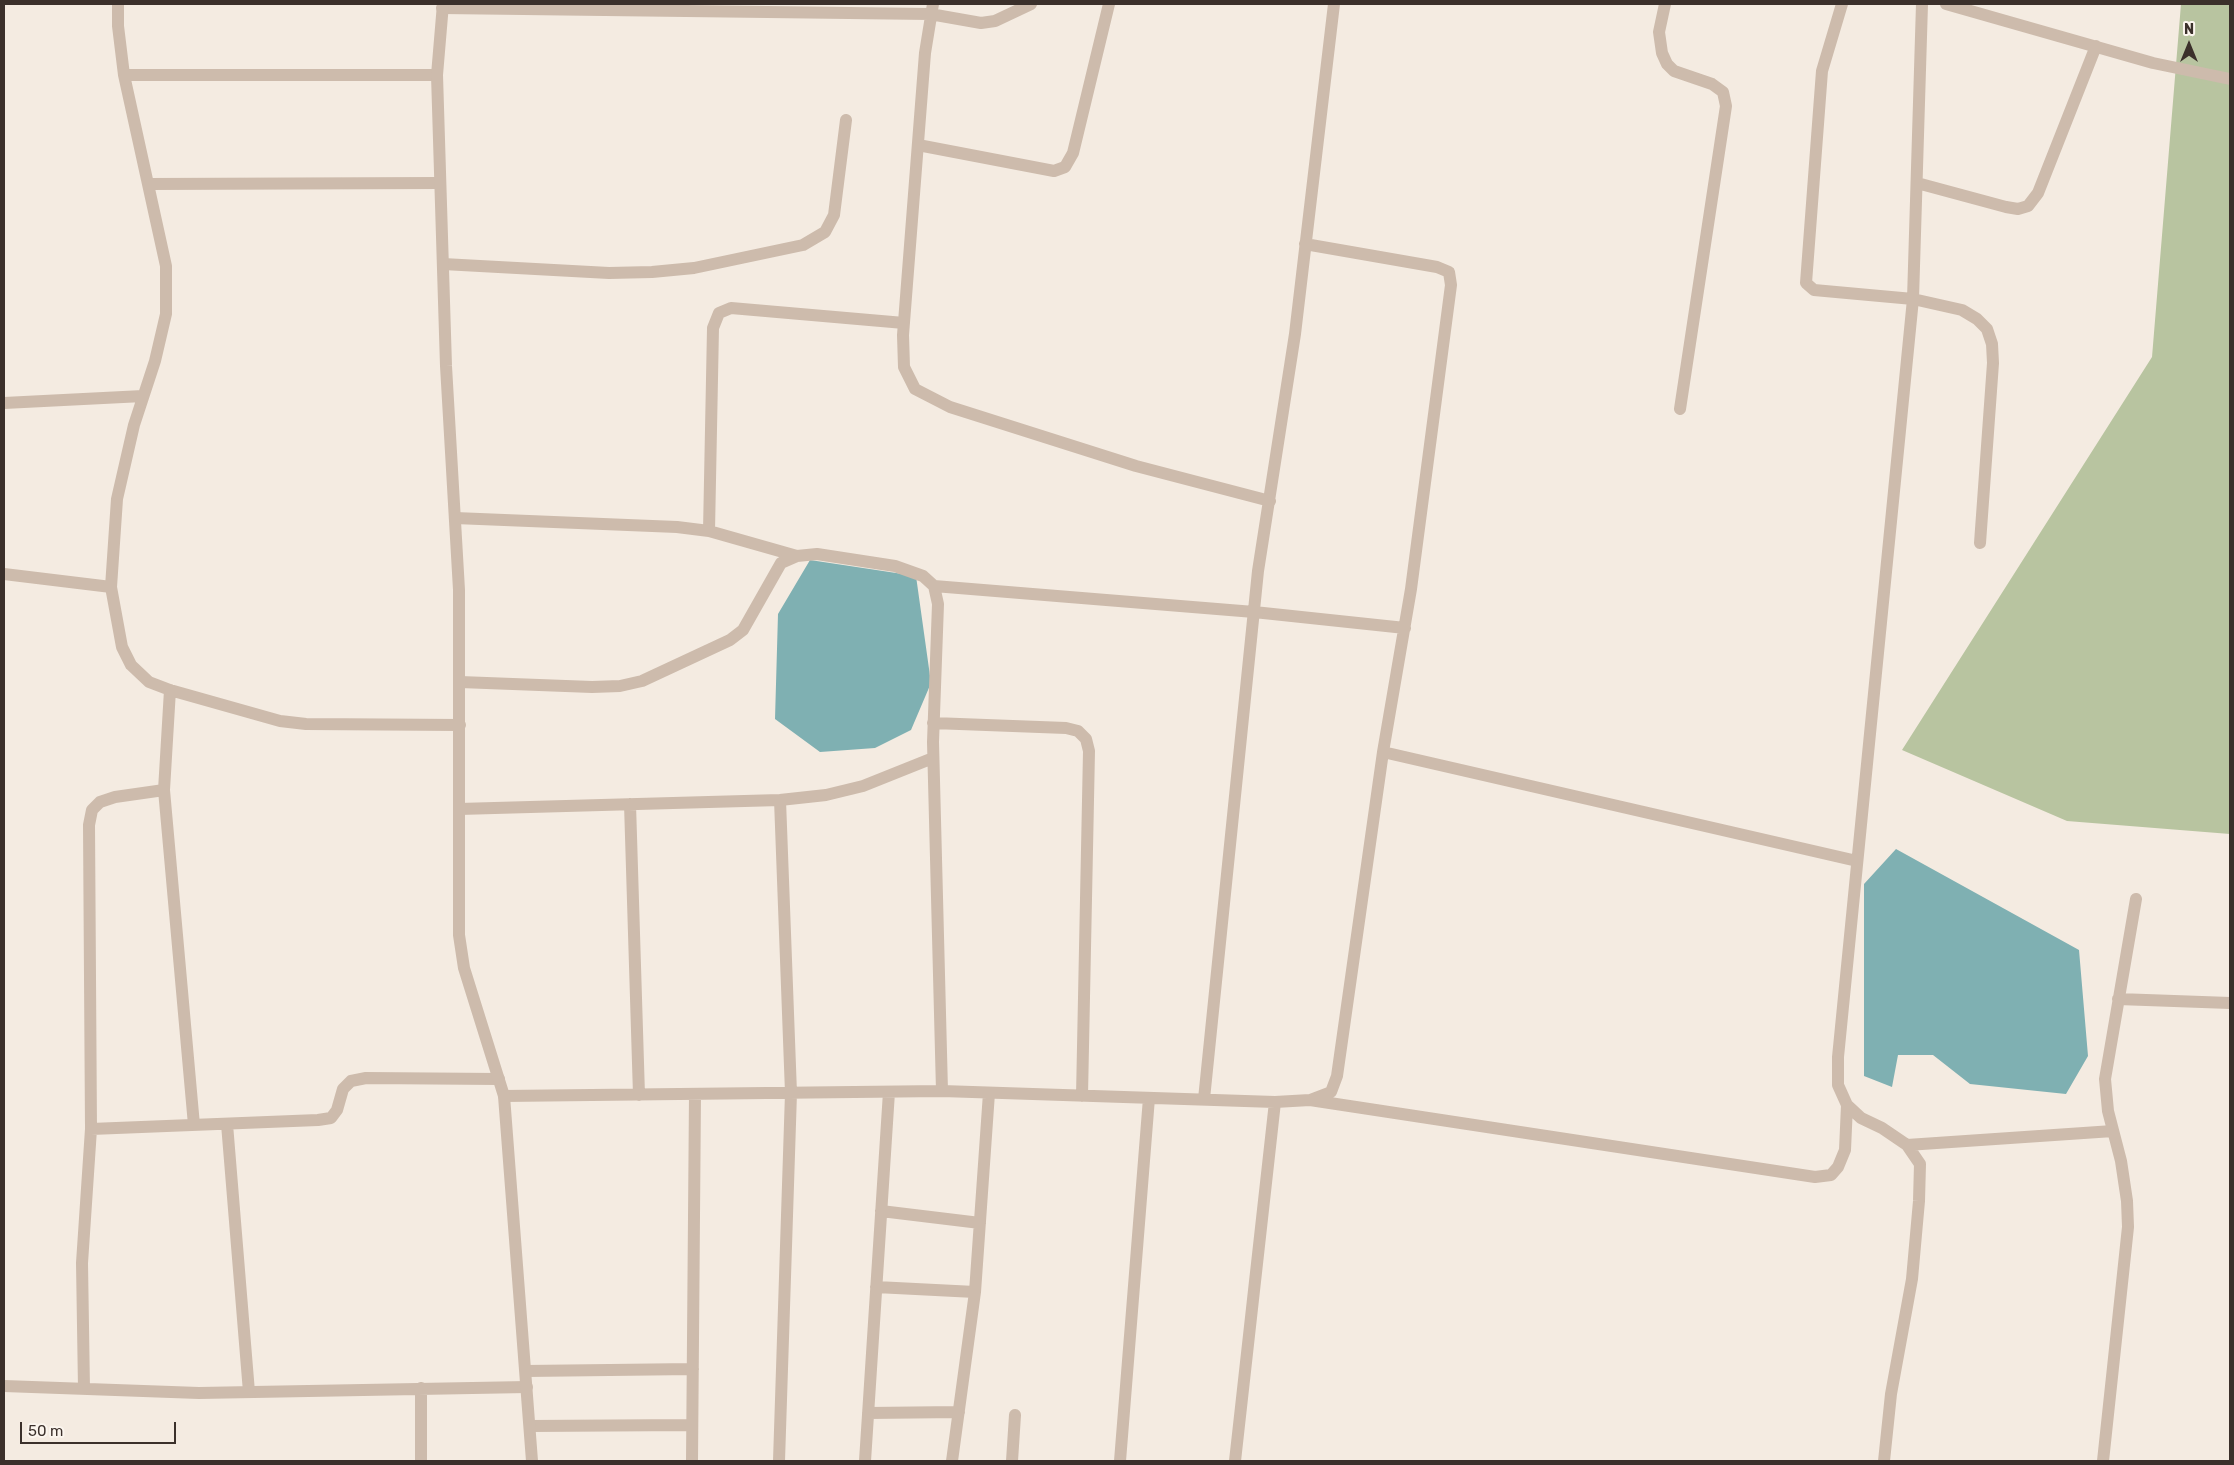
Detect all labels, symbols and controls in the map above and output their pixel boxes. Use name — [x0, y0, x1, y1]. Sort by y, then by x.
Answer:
north arrow — [2164, 20, 2214, 70]
text: N — [2184, 21, 2194, 38]
scale bar — [22, 1412, 179, 1444]
text: 50 m — [28, 1422, 63, 1440]

